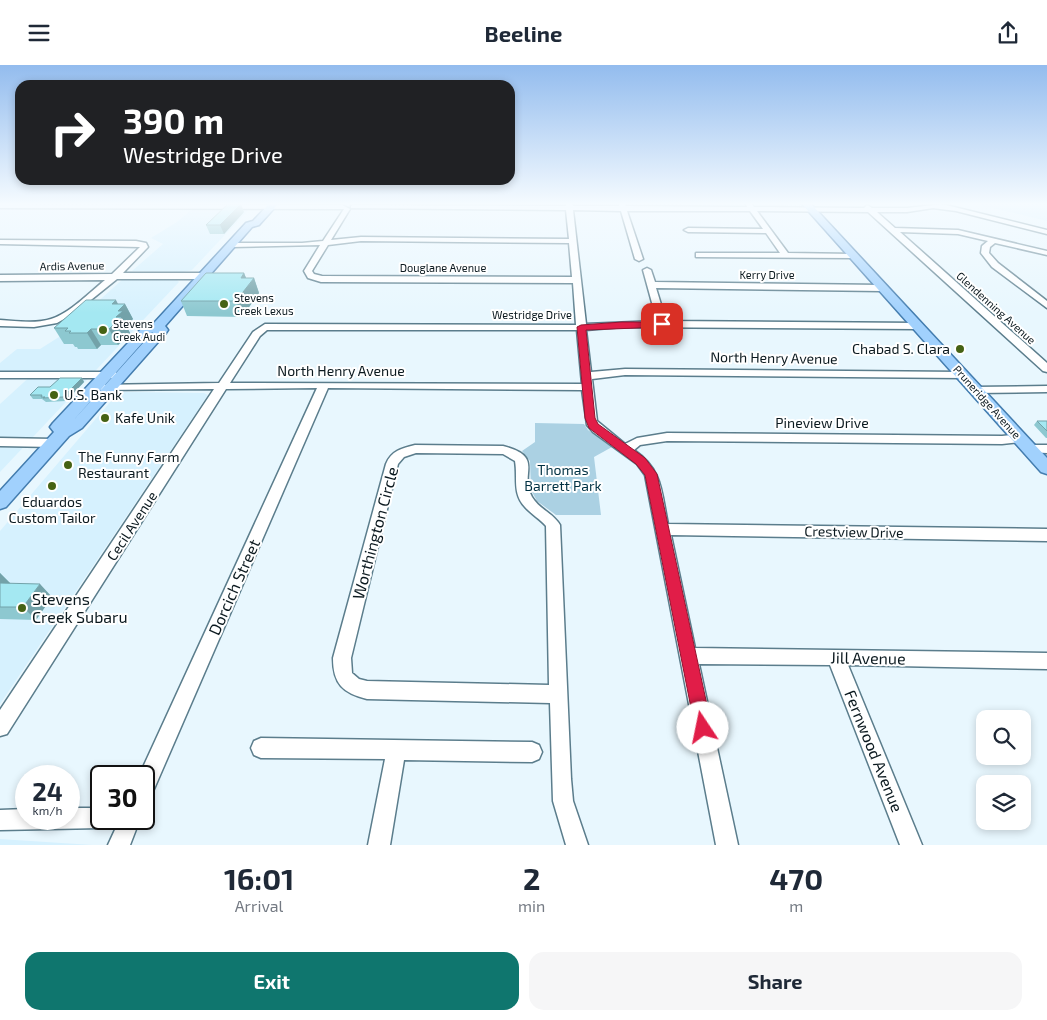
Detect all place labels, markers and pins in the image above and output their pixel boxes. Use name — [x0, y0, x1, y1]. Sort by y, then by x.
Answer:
place label: Stevens Creek Lexus — [234, 291, 294, 317]
marker: Stevens Creek Lexus — [218, 298, 230, 310]
pin — [641, 303, 683, 345]
place label: Stevens Creek Audi — [113, 317, 165, 343]
marker: Stevens Creek Audi — [97, 324, 109, 336]
place label: Chabad S. Clara — [852, 340, 950, 357]
marker: Chabad S. Clara — [954, 343, 966, 355]
place label: U.S. Bank — [64, 386, 122, 403]
marker: U.S. Bank — [48, 389, 60, 401]
place label: Kafe Unik — [115, 409, 175, 426]
marker: Kafe Unik — [99, 412, 111, 424]
place label: The Funny Farm Restaurant — [78, 448, 180, 481]
marker: The Funny Farm Restaurant — [62, 459, 74, 471]
marker: Eduardos Custom Tailor — [46, 480, 58, 492]
place label: Eduardos Custom Tailor — [8, 493, 96, 526]
place label: Stevens Creek Subaru — [32, 589, 128, 626]
marker: Stevens Creek Subaru — [16, 602, 28, 614]

